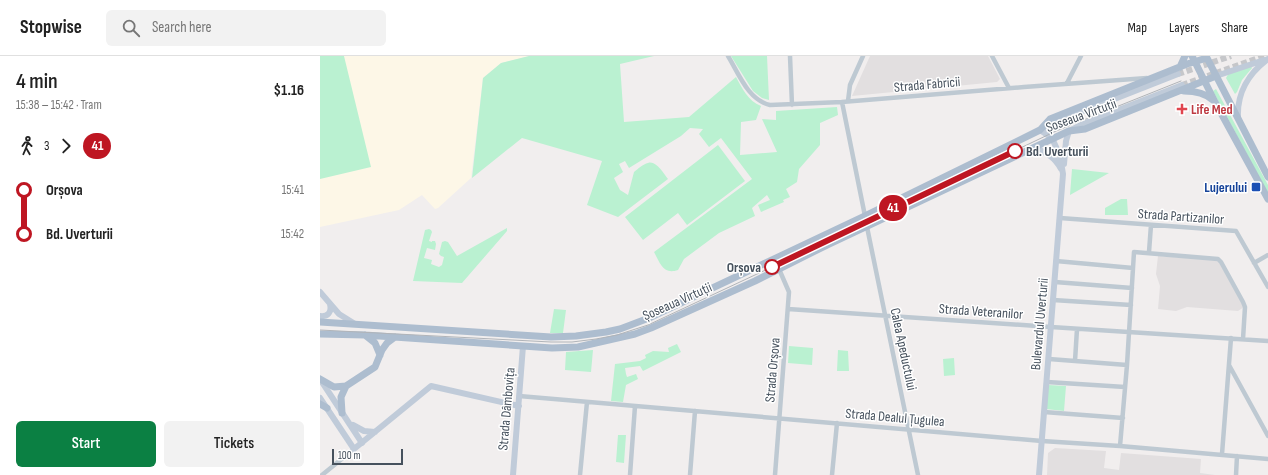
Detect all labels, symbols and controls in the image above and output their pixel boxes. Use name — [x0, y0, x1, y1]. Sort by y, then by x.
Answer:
search box — [106, 10, 386, 46]
text: Stopwise — [20, 16, 82, 39]
icon: search — [120, 17, 142, 39]
text: Search here — [152, 18, 212, 37]
text: Map — [1127, 19, 1147, 36]
text: Layers — [1169, 19, 1199, 36]
text: Share — [1221, 19, 1248, 36]
text: 4 min — [16, 68, 58, 95]
street label: Strada Fabricii — [893, 73, 961, 96]
text: $1.16 — [274, 81, 304, 100]
street label: Șoseaua Virtuții — [1043, 95, 1119, 136]
text: 15:38 – 15:42 · Tram — [16, 97, 102, 113]
place label: Life Med — [1191, 101, 1233, 118]
marker: Life Med — [1176, 103, 1188, 115]
icon: walk — [16, 135, 38, 157]
icon: forward — [55, 135, 77, 157]
text: 41 — [91, 137, 103, 154]
text: 3 — [44, 138, 49, 154]
marker: Bd. Uverturii — [1007, 143, 1023, 159]
place label: Bd. Uverturii — [1026, 143, 1089, 160]
place label: Lujerului — [1204, 179, 1247, 196]
text: Orșova — [46, 181, 83, 200]
marker: Lujerului — [1250, 181, 1262, 193]
text: 15:41 — [282, 182, 304, 198]
line badge: 41 — [875, 195, 911, 221]
text: 41 — [887, 199, 899, 216]
street label: Strada Partizanilor — [1137, 205, 1225, 228]
text: Bd. Uverturii — [46, 225, 113, 244]
text: 15:42 — [281, 226, 304, 242]
place label: Orșova — [727, 259, 761, 276]
marker: Orșova — [764, 259, 780, 275]
street label: Bulevardul Uverturii — [1027, 277, 1052, 371]
street label: Șoseaua Virtuții — [640, 279, 714, 324]
street label: Strada Veteranilor — [938, 300, 1024, 323]
street label: Calea Apeductului — [886, 306, 921, 392]
street label: Strada Orșova — [761, 337, 784, 403]
street label: Strada Dâmbovița — [494, 367, 519, 451]
street label: Strada Dealul Țugulea — [845, 405, 945, 430]
button: Start — [16, 421, 156, 467]
button: Tickets — [164, 421, 304, 467]
scale bar — [332, 447, 403, 466]
text: 100 m — [338, 449, 360, 462]

